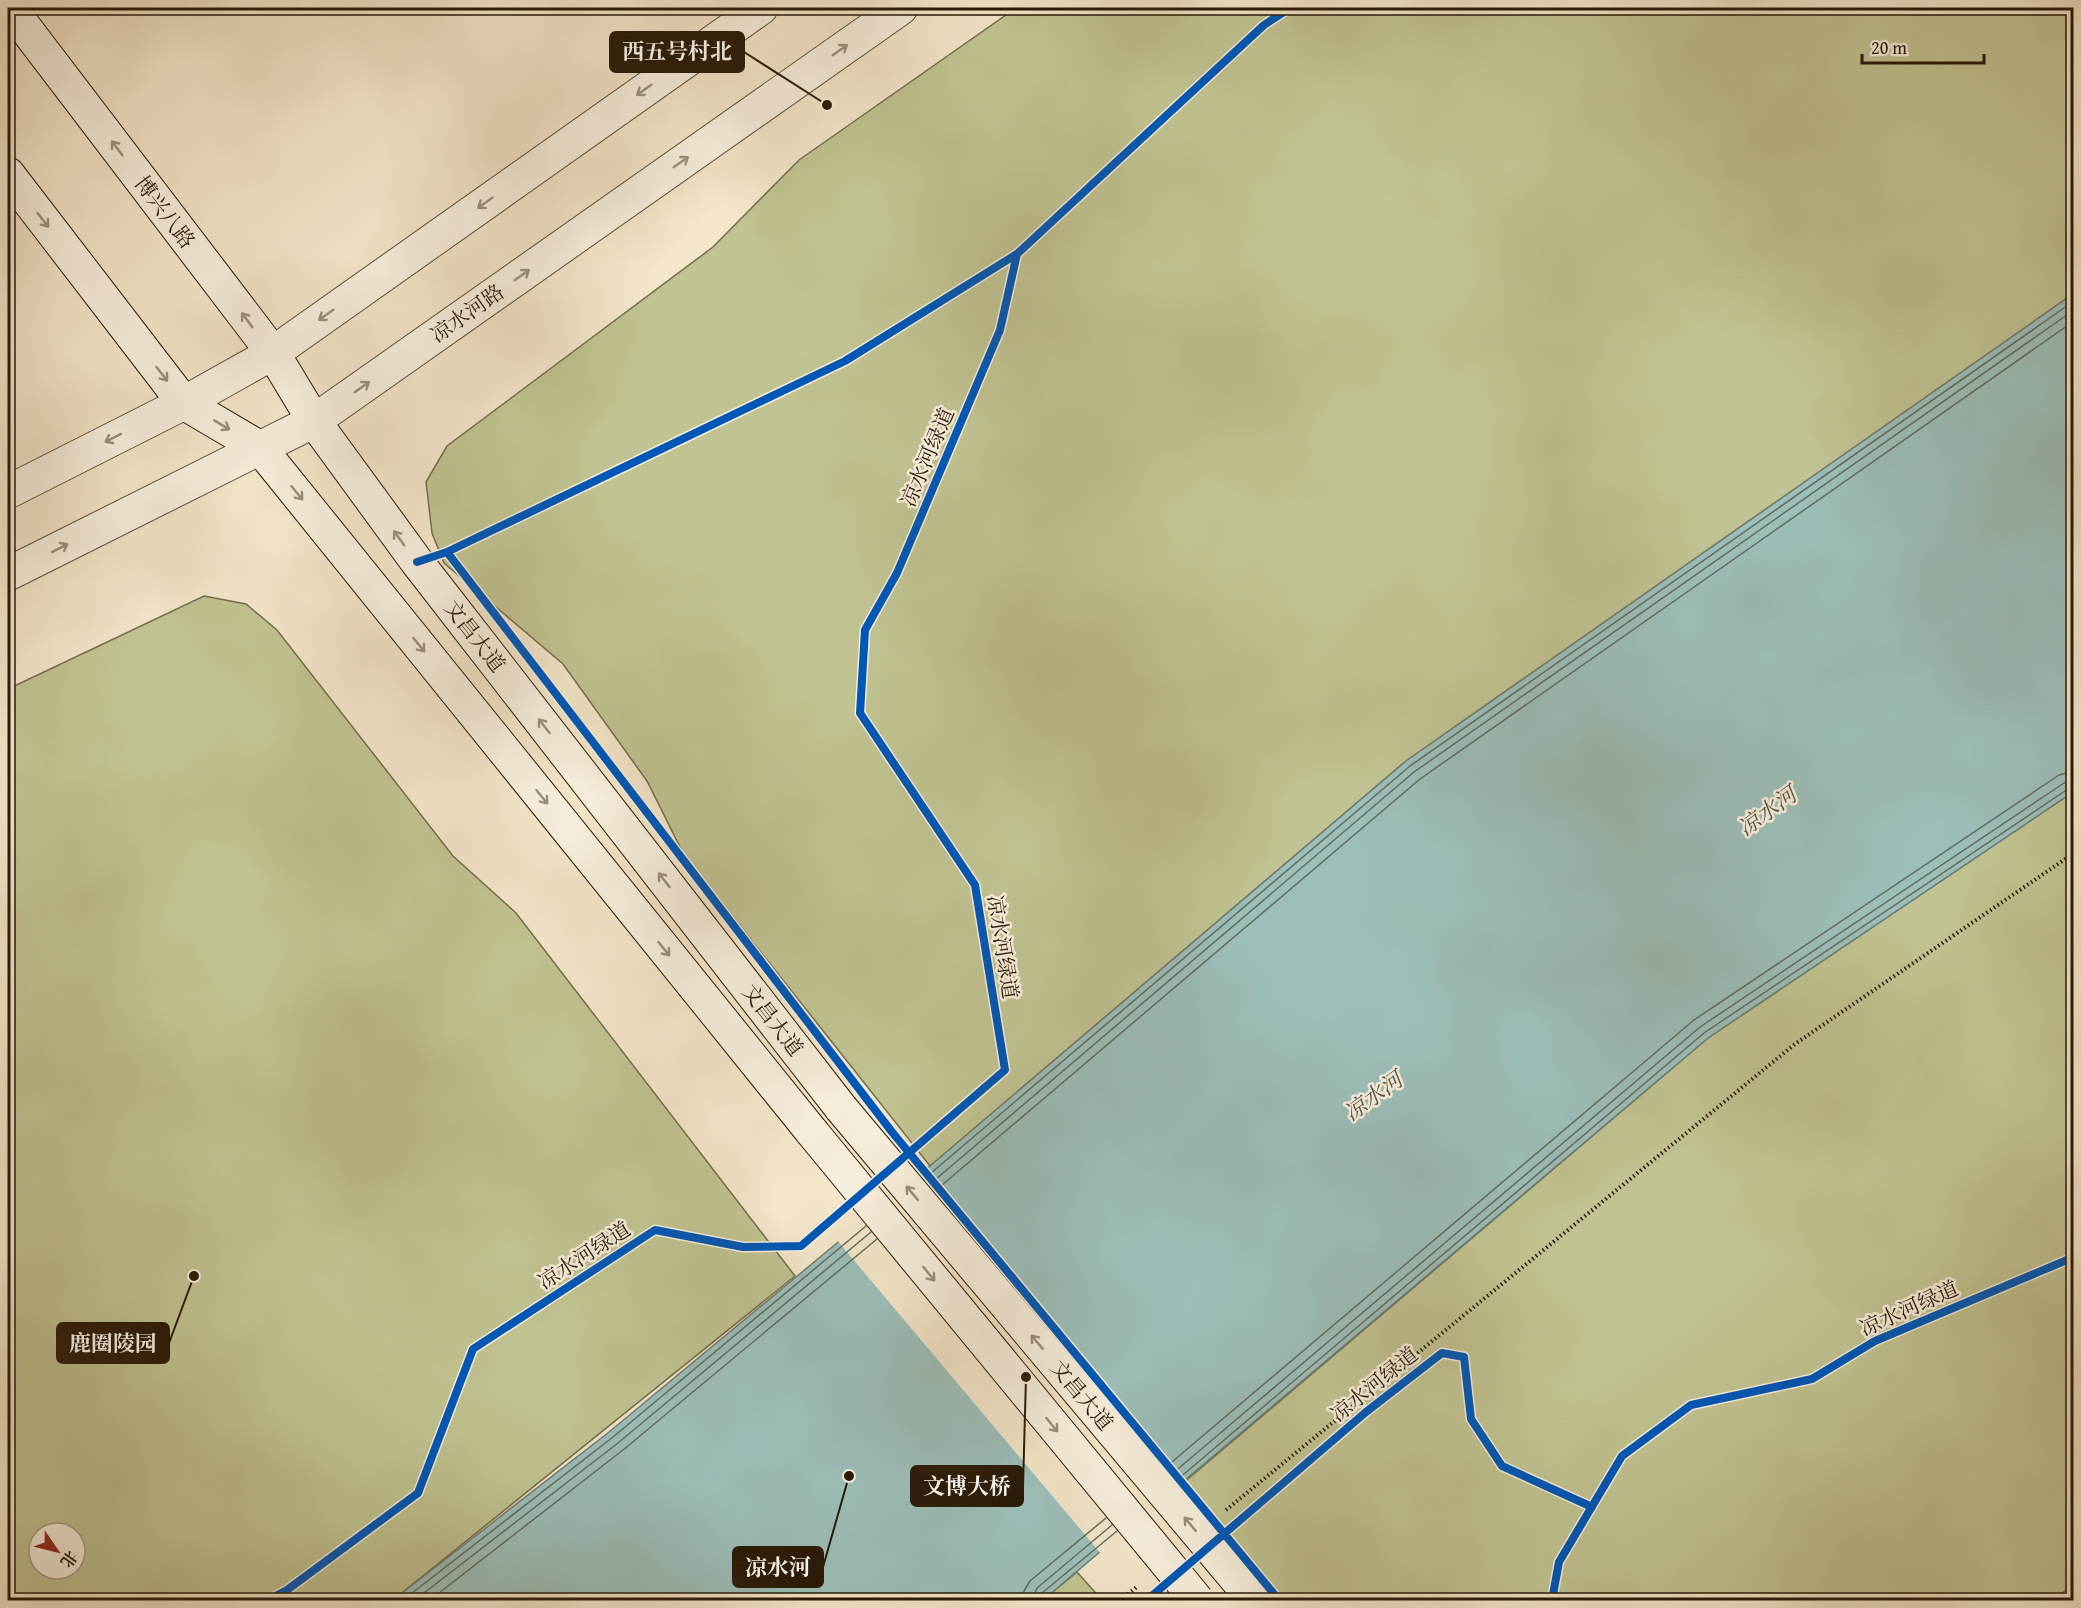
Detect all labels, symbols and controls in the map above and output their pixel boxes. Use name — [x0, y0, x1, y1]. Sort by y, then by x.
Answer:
scale bar — [1862, 27, 1984, 65]
callout: 西五号村北 — [610, 32, 744, 72]
text: 20 m — [1871, 34, 1907, 61]
text: 西五号村北 — [622, 35, 732, 67]
one-way arrow — [832, 44, 848, 56]
one-way arrow — [637, 84, 653, 96]
one-way arrow — [110, 140, 123, 156]
one-way arrow — [672, 156, 688, 168]
street label: 博兴八路 — [127, 169, 203, 255]
one-way arrow — [478, 197, 494, 209]
one-way arrow — [37, 212, 50, 228]
one-way arrow — [513, 269, 529, 281]
street label: 凉水河路 — [424, 276, 510, 350]
one-way arrow — [319, 309, 335, 322]
one-way arrow — [241, 312, 254, 328]
one-way arrow — [156, 366, 169, 382]
one-way arrow — [354, 381, 370, 393]
street label: 凉水河绿道 — [892, 403, 962, 511]
one-way arrow — [213, 419, 230, 431]
one-way arrow — [104, 433, 122, 445]
one-way arrow — [290, 485, 304, 500]
one-way arrow — [393, 530, 406, 546]
one-way arrow — [50, 542, 68, 553]
street label: 文昌大道 — [437, 593, 513, 679]
one-way arrow — [413, 637, 426, 653]
one-way arrow — [538, 718, 550, 734]
water label: 凉水河 — [1731, 776, 1806, 843]
one-way arrow — [535, 789, 548, 805]
one-way arrow — [657, 872, 670, 888]
street label: 凉水河绿道 — [979, 893, 1027, 1001]
one-way arrow — [657, 941, 671, 956]
street label: 文昌大道 — [735, 977, 811, 1063]
water label: 凉水河 — [1337, 1061, 1412, 1128]
one-way arrow — [905, 1186, 919, 1201]
street label: 凉水河绿道 — [532, 1213, 636, 1297]
one-way arrow — [922, 1266, 935, 1282]
street label: 凉水河绿道 — [1855, 1272, 1963, 1344]
callout: 鹿圈陵园 — [57, 1323, 169, 1363]
text: 鹿圈陵园 — [69, 1327, 157, 1359]
one-way arrow — [1030, 1335, 1044, 1350]
street label: 凉水河绿道 — [1323, 1339, 1425, 1429]
street label: 文昌大道 — [1043, 1353, 1121, 1437]
one-way arrow — [1046, 1417, 1059, 1433]
callout: 文博大桥 — [911, 1466, 1023, 1506]
text: 文博大桥 — [923, 1470, 1011, 1502]
one-way arrow — [1183, 1516, 1196, 1532]
north arrow — [27, 1521, 87, 1581]
text: 北 — [55, 1546, 84, 1573]
callout: 凉水河 — [733, 1547, 823, 1587]
text: 凉水河 — [745, 1551, 811, 1583]

